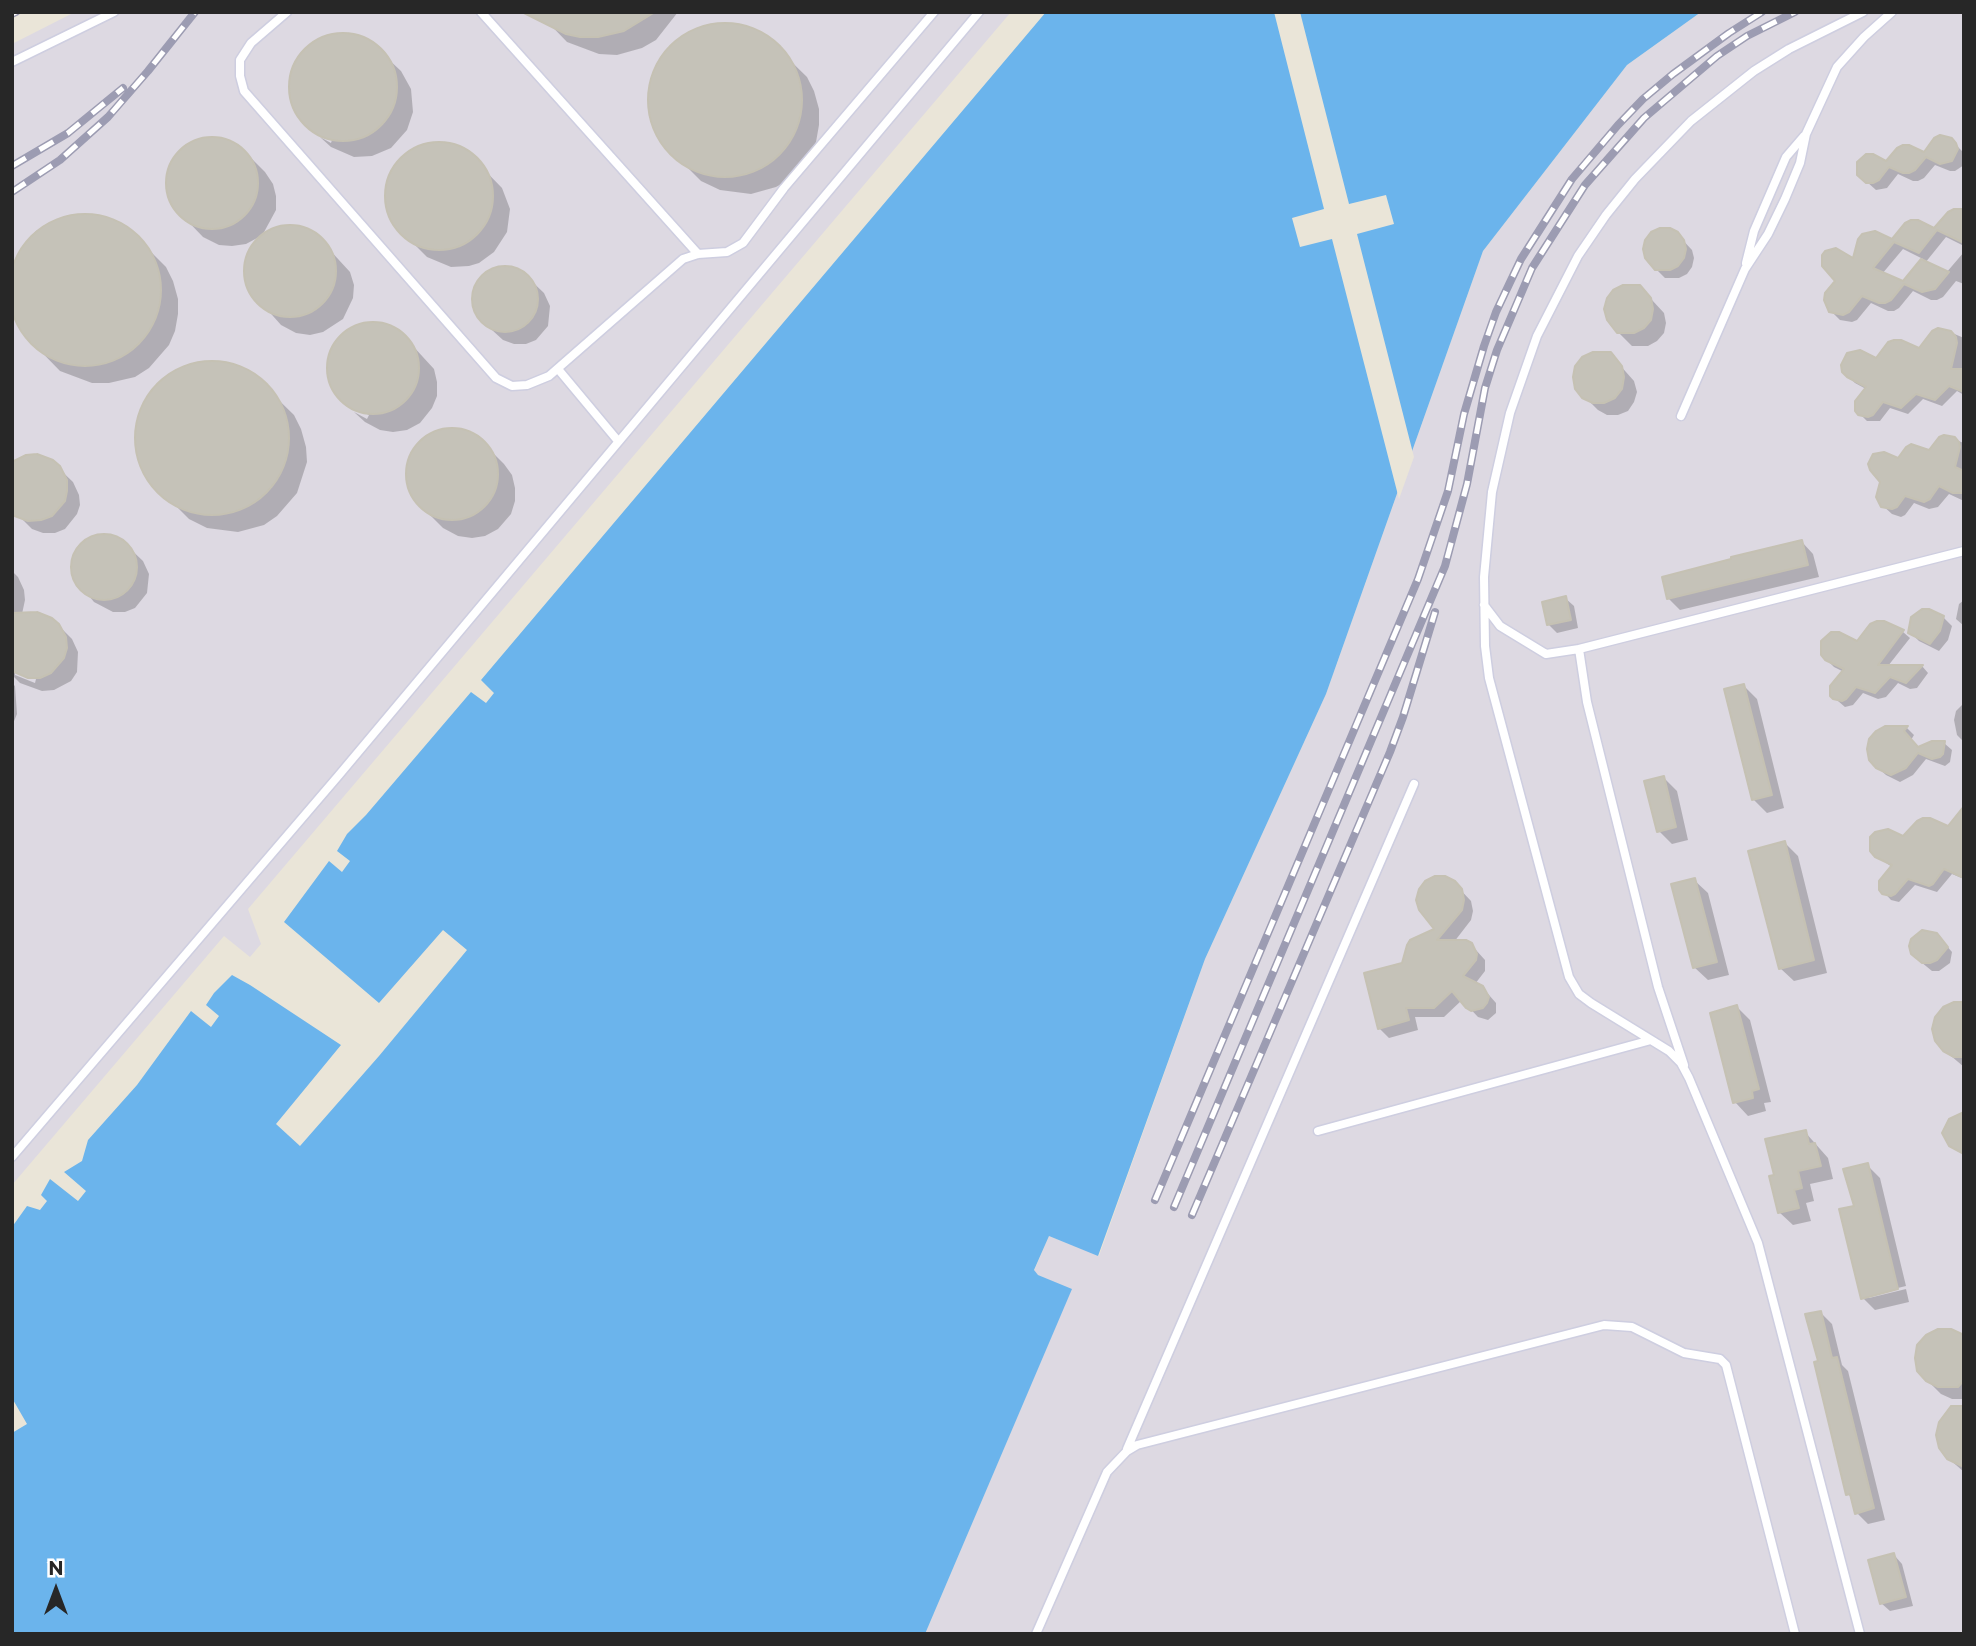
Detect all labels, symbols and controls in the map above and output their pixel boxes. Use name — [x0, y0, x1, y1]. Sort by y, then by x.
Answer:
north arrow — [21, 1555, 91, 1625]
text: N — [48, 1557, 64, 1580]

